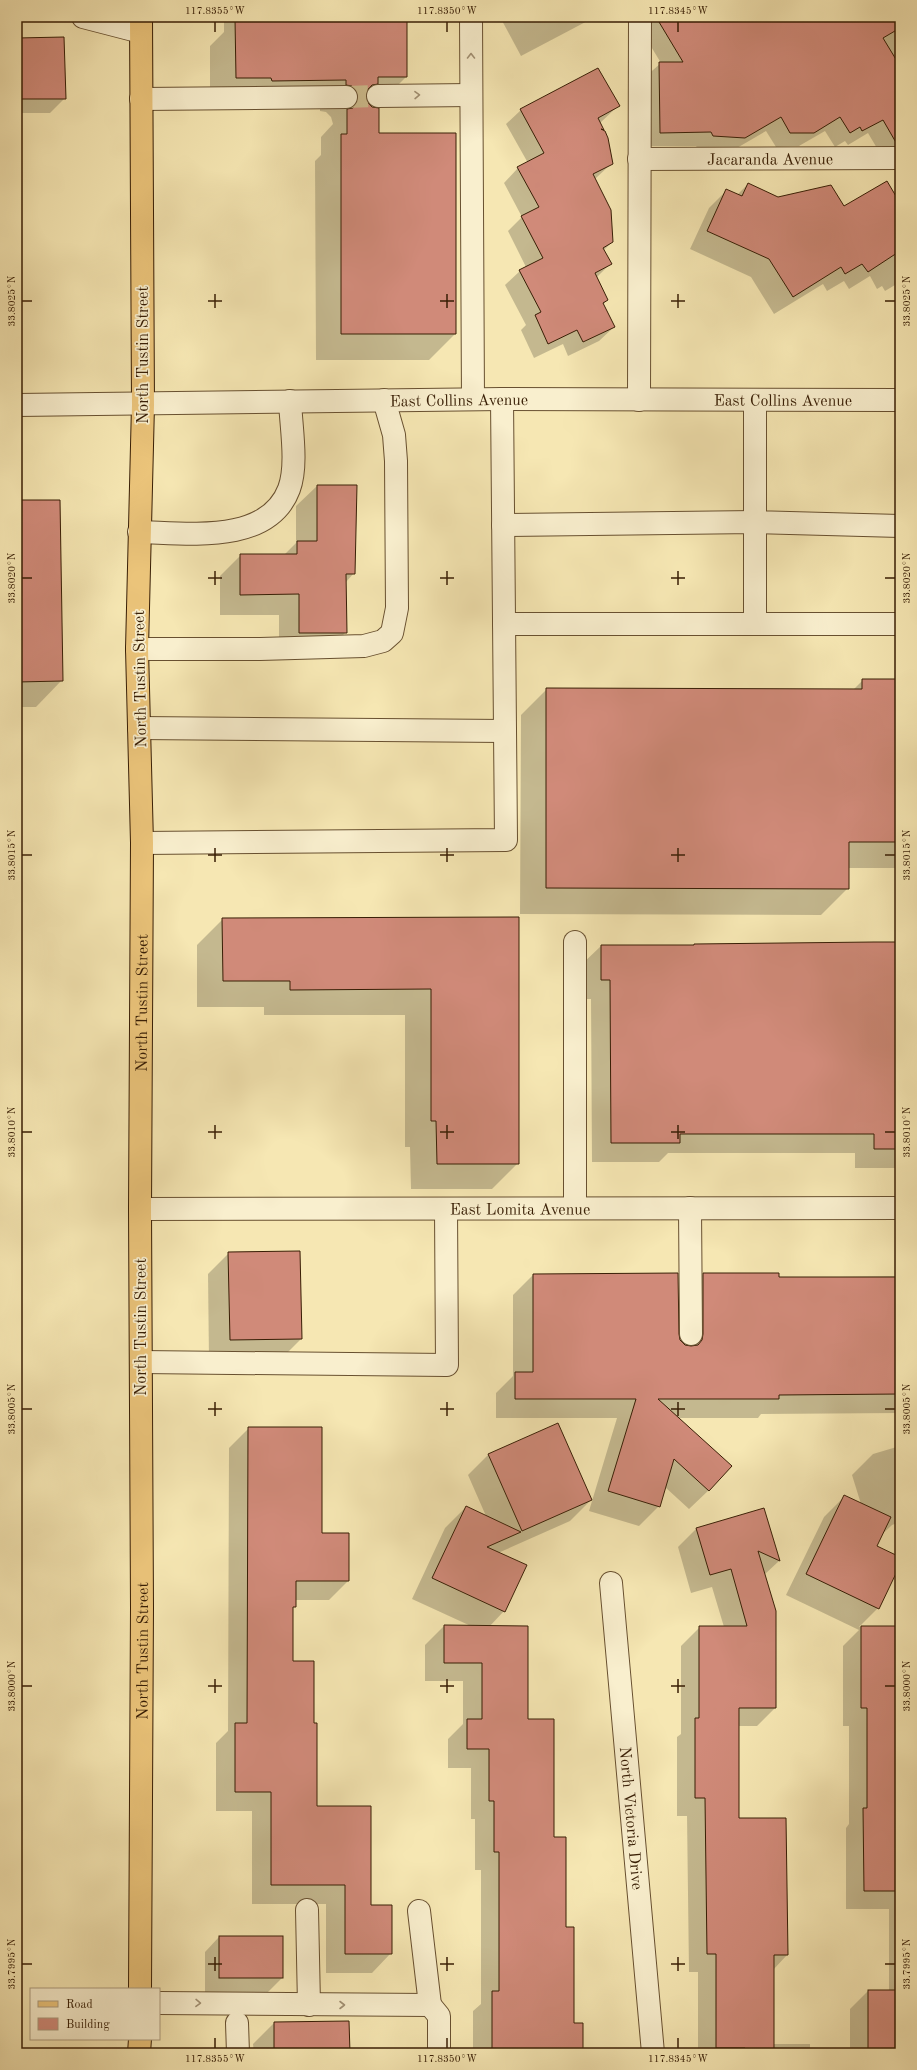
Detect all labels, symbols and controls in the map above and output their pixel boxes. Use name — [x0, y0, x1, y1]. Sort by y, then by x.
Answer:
text: 117.8355°W — [185, 6, 245, 16]
text: 117.8350°W — [417, 6, 477, 16]
text: 117.8345°W — [648, 6, 708, 16]
one-way arrow — [467, 53, 475, 59]
one-way arrow — [414, 91, 420, 100]
street label: Jacaranda Avenue — [707, 152, 833, 169]
text: 33.8025°N — [7, 275, 17, 327]
text: 33.8025°N — [902, 275, 912, 327]
street label: North Tustin Street — [136, 286, 152, 424]
street label: East Collins Avenue — [390, 393, 528, 410]
street label: East Collins Avenue — [714, 394, 852, 410]
text: 33.8020°N — [7, 552, 17, 604]
text: 33.8020°N — [902, 552, 912, 604]
street label: North Tustin Street — [132, 609, 150, 748]
text: 33.8015°N — [7, 829, 17, 881]
text: 33.8015°N — [902, 829, 912, 881]
street label: North Tustin Street — [135, 934, 152, 1072]
text: 33.8010°N — [7, 1106, 17, 1158]
text: 33.8010°N — [902, 1106, 912, 1158]
street label: East Lomita Avenue — [450, 1202, 590, 1219]
street label: North Tustin Street — [134, 1258, 150, 1396]
text: 33.8005°N — [7, 1383, 17, 1435]
text: 33.8005°N — [902, 1383, 912, 1435]
street label: North Tustin Street — [135, 1582, 152, 1720]
text: 33.8000°N — [7, 1660, 17, 1712]
text: 33.8000°N — [902, 1660, 912, 1712]
street label: North Victoria Drive — [616, 1746, 644, 1891]
text: 33.7995°N — [7, 1938, 17, 1990]
text: 33.7995°N — [902, 1938, 912, 1990]
legend — [30, 1988, 160, 2040]
text: Road — [66, 1999, 93, 2011]
one-way arrow — [195, 1999, 201, 2007]
one-way arrow — [339, 2001, 345, 2009]
text: Building — [66, 2019, 110, 2031]
text: 117.8355°W — [185, 2054, 245, 2064]
text: 117.8350°W — [417, 2054, 477, 2064]
text: 117.8345°W — [648, 2054, 708, 2064]

